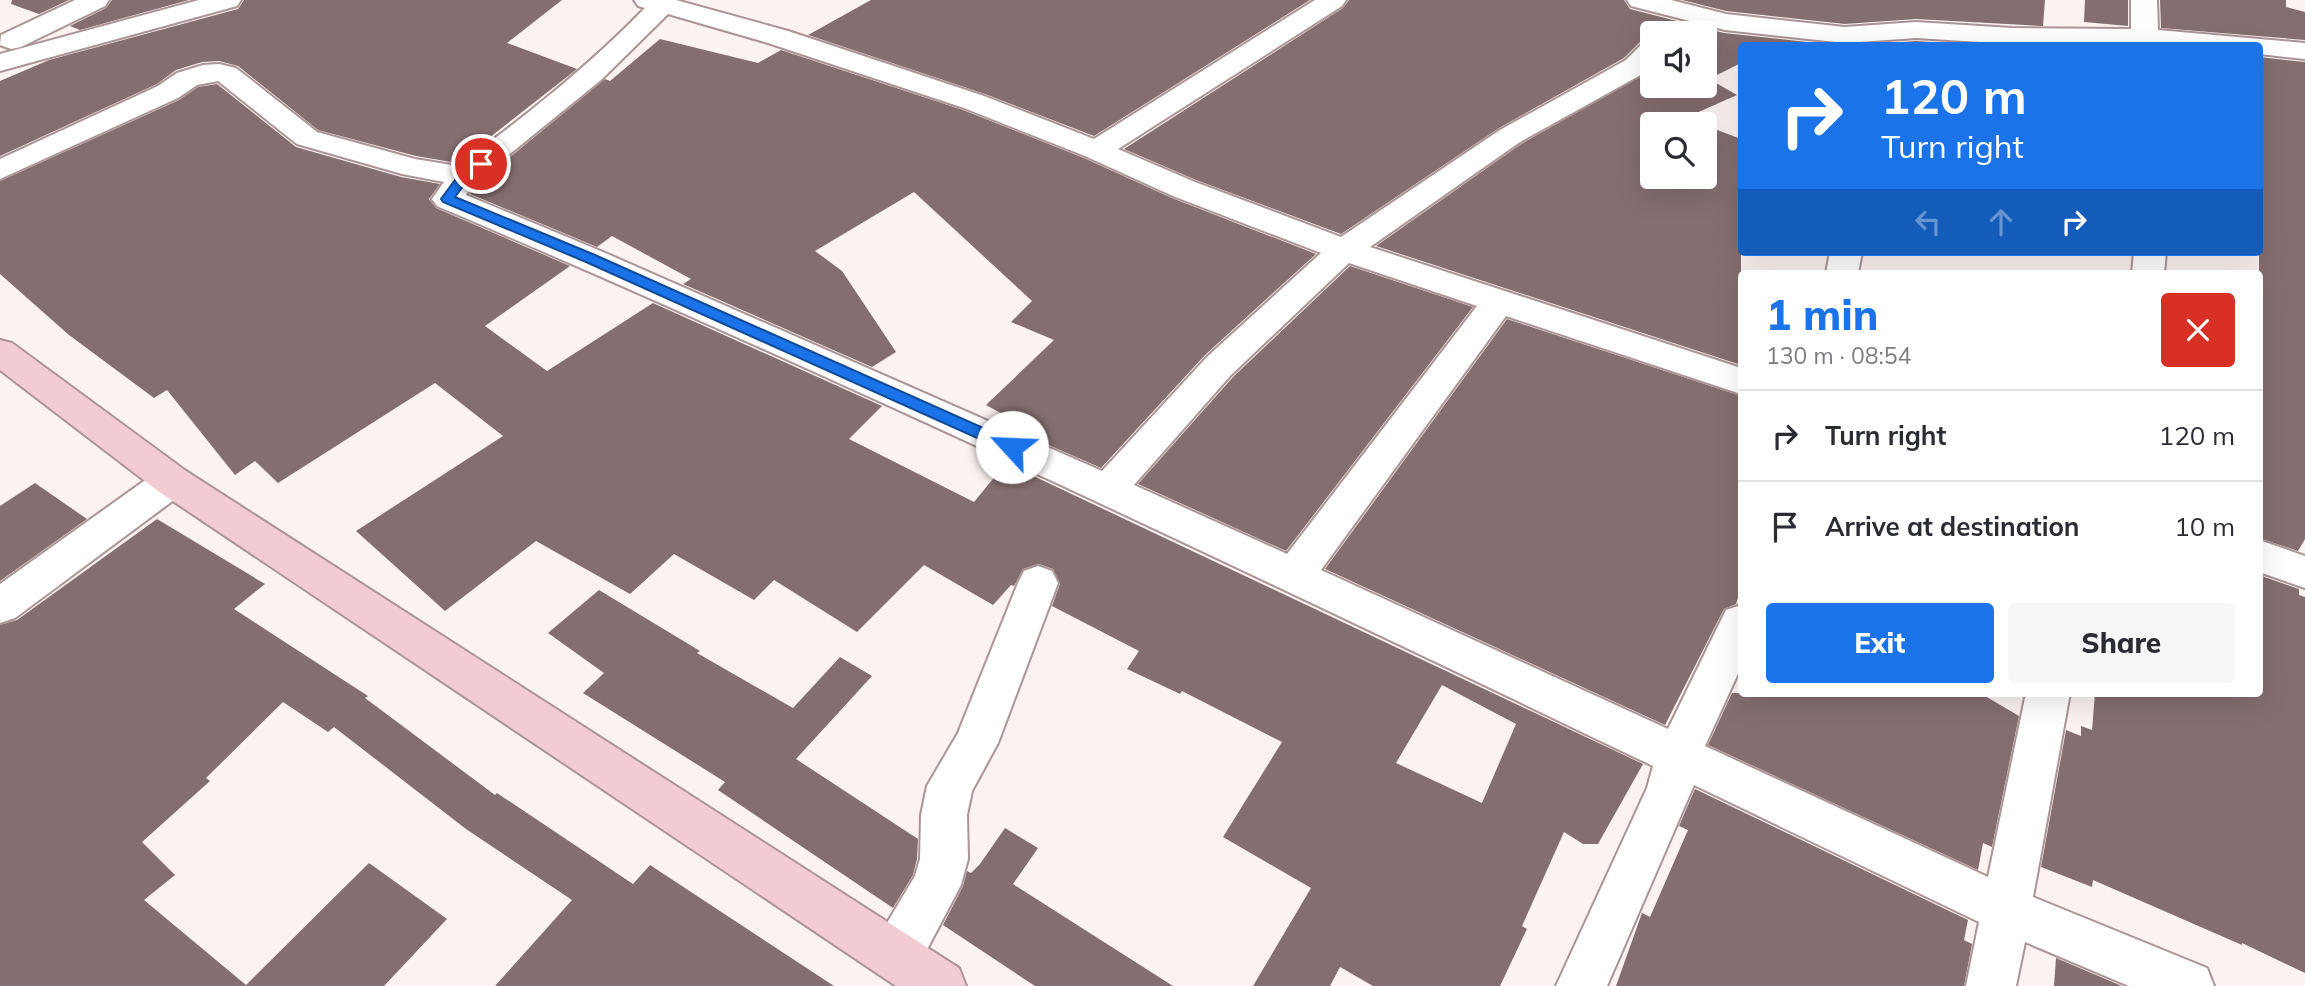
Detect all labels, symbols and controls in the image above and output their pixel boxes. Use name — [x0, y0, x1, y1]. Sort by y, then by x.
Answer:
map controls — [1640, 21, 1717, 189]
button: sound — [1640, 21, 1717, 98]
text: 120 m — [1881, 65, 2027, 126]
icon: right — [1766, 70, 1857, 161]
button: search — [1640, 112, 1717, 189]
text: Turn right — [1881, 126, 2024, 166]
pin — [451, 134, 511, 194]
icon: arrive — [462, 145, 500, 183]
icon: left — [1909, 203, 1947, 241]
icon: ahead — [1982, 203, 2020, 241]
icon: right — [2055, 203, 2093, 241]
text: 1 min — [1766, 288, 1879, 341]
button: close — [2161, 293, 2235, 367]
text: 130 m · 08:54 — [1766, 341, 1911, 370]
position arrow — [975, 410, 1049, 484]
icon: right — [1766, 417, 1804, 455]
text: Turn right — [1825, 419, 1946, 452]
text: 120 m — [2159, 419, 2235, 452]
icon: arrive — [1766, 508, 1804, 546]
text: Arrive at destination — [1825, 510, 2080, 543]
text: 10 m — [2174, 510, 2235, 543]
button: Exit — [1766, 603, 1994, 683]
button: Share — [2008, 603, 2235, 683]

